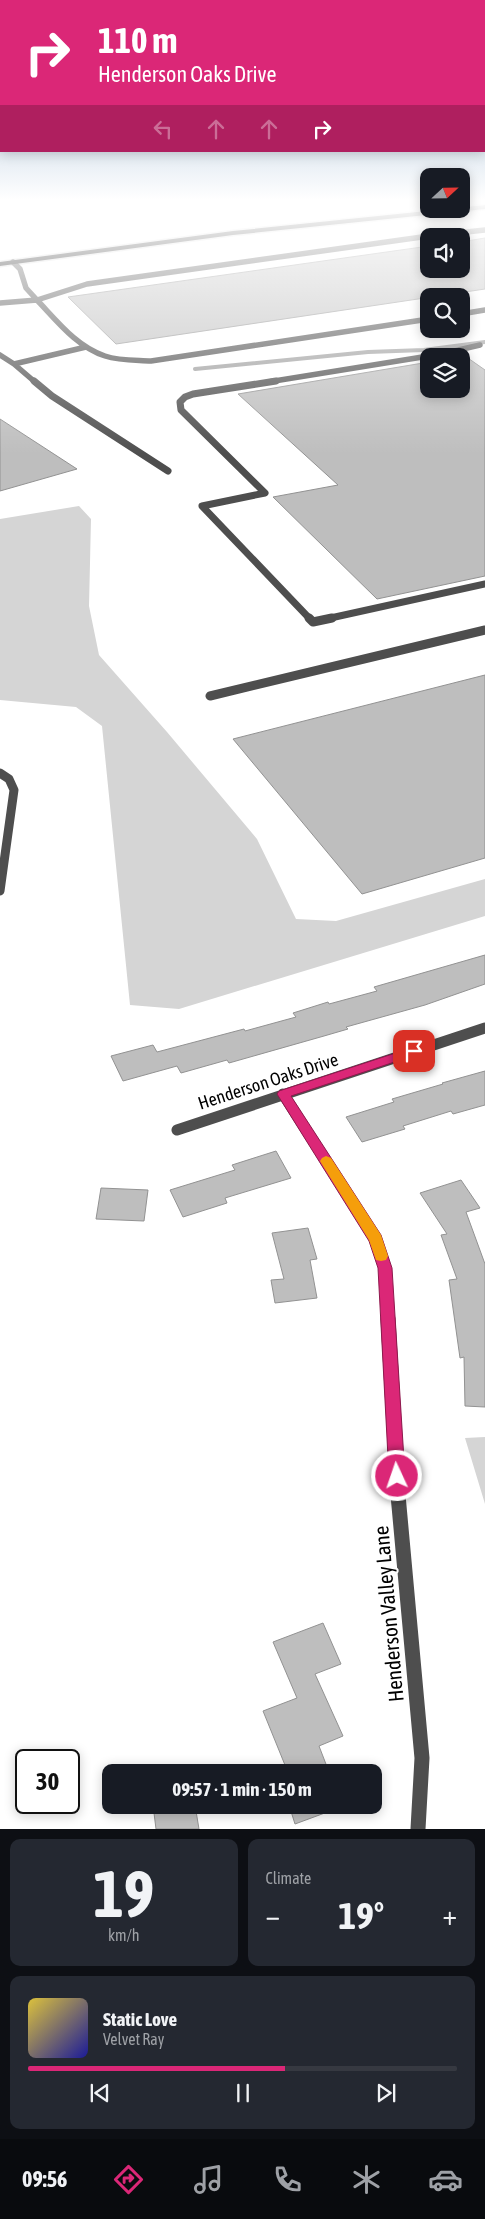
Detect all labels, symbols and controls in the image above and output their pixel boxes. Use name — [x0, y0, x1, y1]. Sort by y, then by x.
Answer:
icon: right — [15, 20, 80, 85]
text: 110 m — [98, 20, 177, 60]
text: Henderson Oaks Drive — [98, 61, 276, 87]
icon: left — [149, 115, 177, 143]
icon: ahead — [202, 115, 230, 143]
icon: ahead — [255, 115, 283, 143]
icon: right — [308, 115, 336, 143]
north arrow — [420, 168, 470, 218]
map controls — [420, 168, 470, 398]
button: sound — [420, 228, 470, 278]
button: search — [420, 288, 470, 338]
button: layers — [420, 348, 470, 398]
pin — [393, 1030, 435, 1072]
icon: arrive — [400, 1037, 428, 1065]
street label: Henderson Oaks Drive — [195, 1048, 341, 1114]
position arrow — [370, 1449, 422, 1501]
street label: Henderson Valley Lane — [368, 1525, 408, 1703]
speed limit sign: 30 — [15, 1749, 80, 1814]
text: 09:57 · 1 min · 150 m — [172, 1778, 312, 1800]
text: 19 — [93, 1856, 154, 1931]
text: Climate — [266, 1869, 311, 1887]
text: 19° — [338, 1894, 384, 1937]
text: − — [266, 1899, 280, 1931]
text: + — [442, 1899, 457, 1931]
text: km/h — [108, 1926, 140, 1944]
text: Static Love — [103, 2008, 177, 2030]
text: Velvet Ray — [103, 2030, 164, 2048]
icon: previous — [86, 2079, 114, 2107]
icon: pause — [229, 2079, 257, 2107]
icon: next — [372, 2079, 400, 2107]
icon: directions — [111, 2162, 146, 2197]
icon: music — [191, 2162, 226, 2197]
icon: phone — [270, 2162, 305, 2197]
icon: climate — [349, 2162, 384, 2197]
icon: car — [428, 2162, 463, 2197]
text: 09:56 — [22, 2166, 67, 2192]

